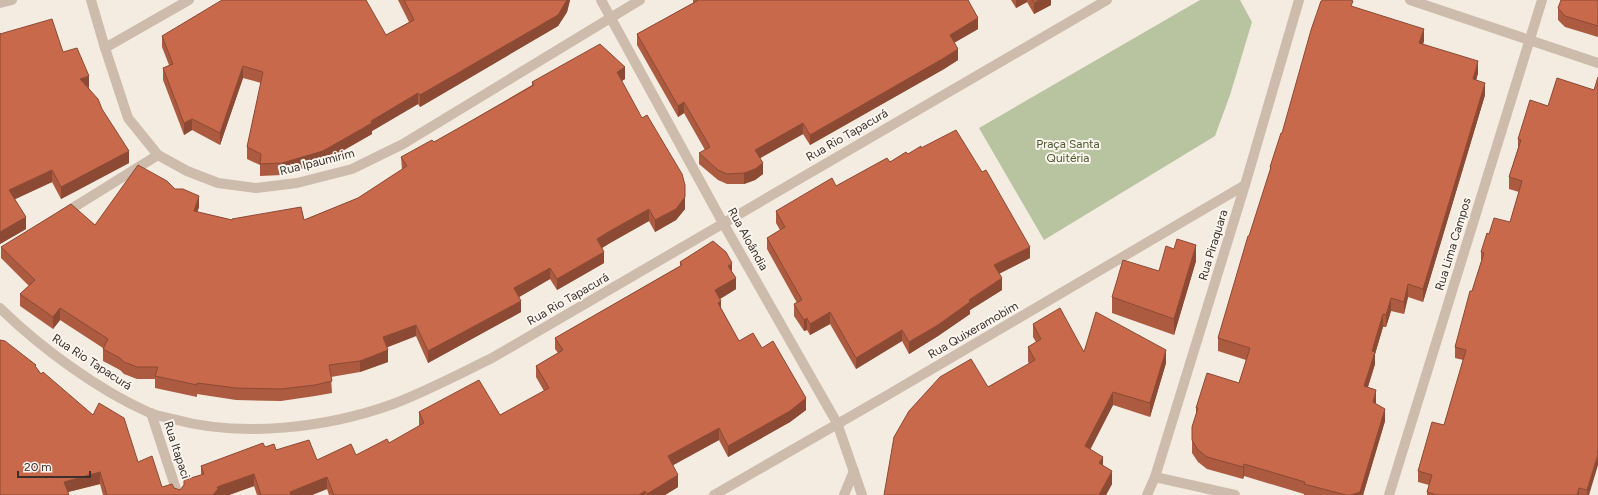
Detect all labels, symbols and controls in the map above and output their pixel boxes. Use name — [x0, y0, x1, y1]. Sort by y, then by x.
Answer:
street label: Rua Rio Tapacurá — [804, 106, 890, 164]
park label: Praça Santa Quitéria — [1036, 137, 1100, 165]
street label: Rua Ipaumirim — [278, 146, 356, 178]
street label: Rua Lima Campos — [1432, 196, 1474, 292]
street label: Rua Aloândia — [725, 205, 771, 273]
street label: Rua Piraquara — [1196, 208, 1230, 282]
street label: Rua Rio Tapacurá — [525, 270, 611, 328]
street label: Rua Quixeramobim — [925, 299, 1021, 361]
street label: Rua Rio Tapacurá — [50, 331, 134, 393]
street label: Rua Itapaci — [161, 419, 193, 481]
scale bar — [18, 453, 90, 479]
text: 20 m — [24, 460, 52, 474]

